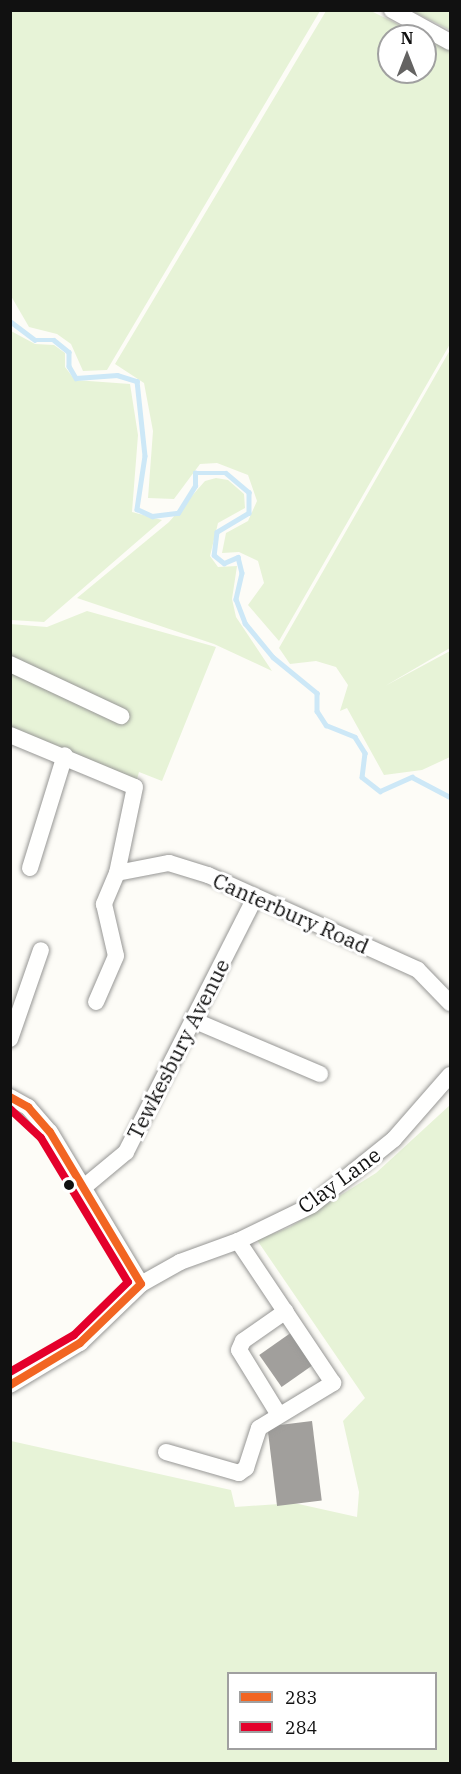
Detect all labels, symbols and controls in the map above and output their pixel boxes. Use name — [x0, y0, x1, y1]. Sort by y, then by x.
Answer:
north arrow — [377, 24, 437, 84]
text: N — [401, 28, 413, 48]
street label: Canterbury Road — [209, 867, 373, 959]
street label: Tewkesbury Avenue — [122, 955, 234, 1143]
street label: Clay Lane — [293, 1142, 385, 1218]
unlabelled marker — [63, 1179, 75, 1191]
legend — [227, 1672, 437, 1750]
text: 283 — [285, 1686, 317, 1709]
text: 284 — [285, 1716, 317, 1739]

